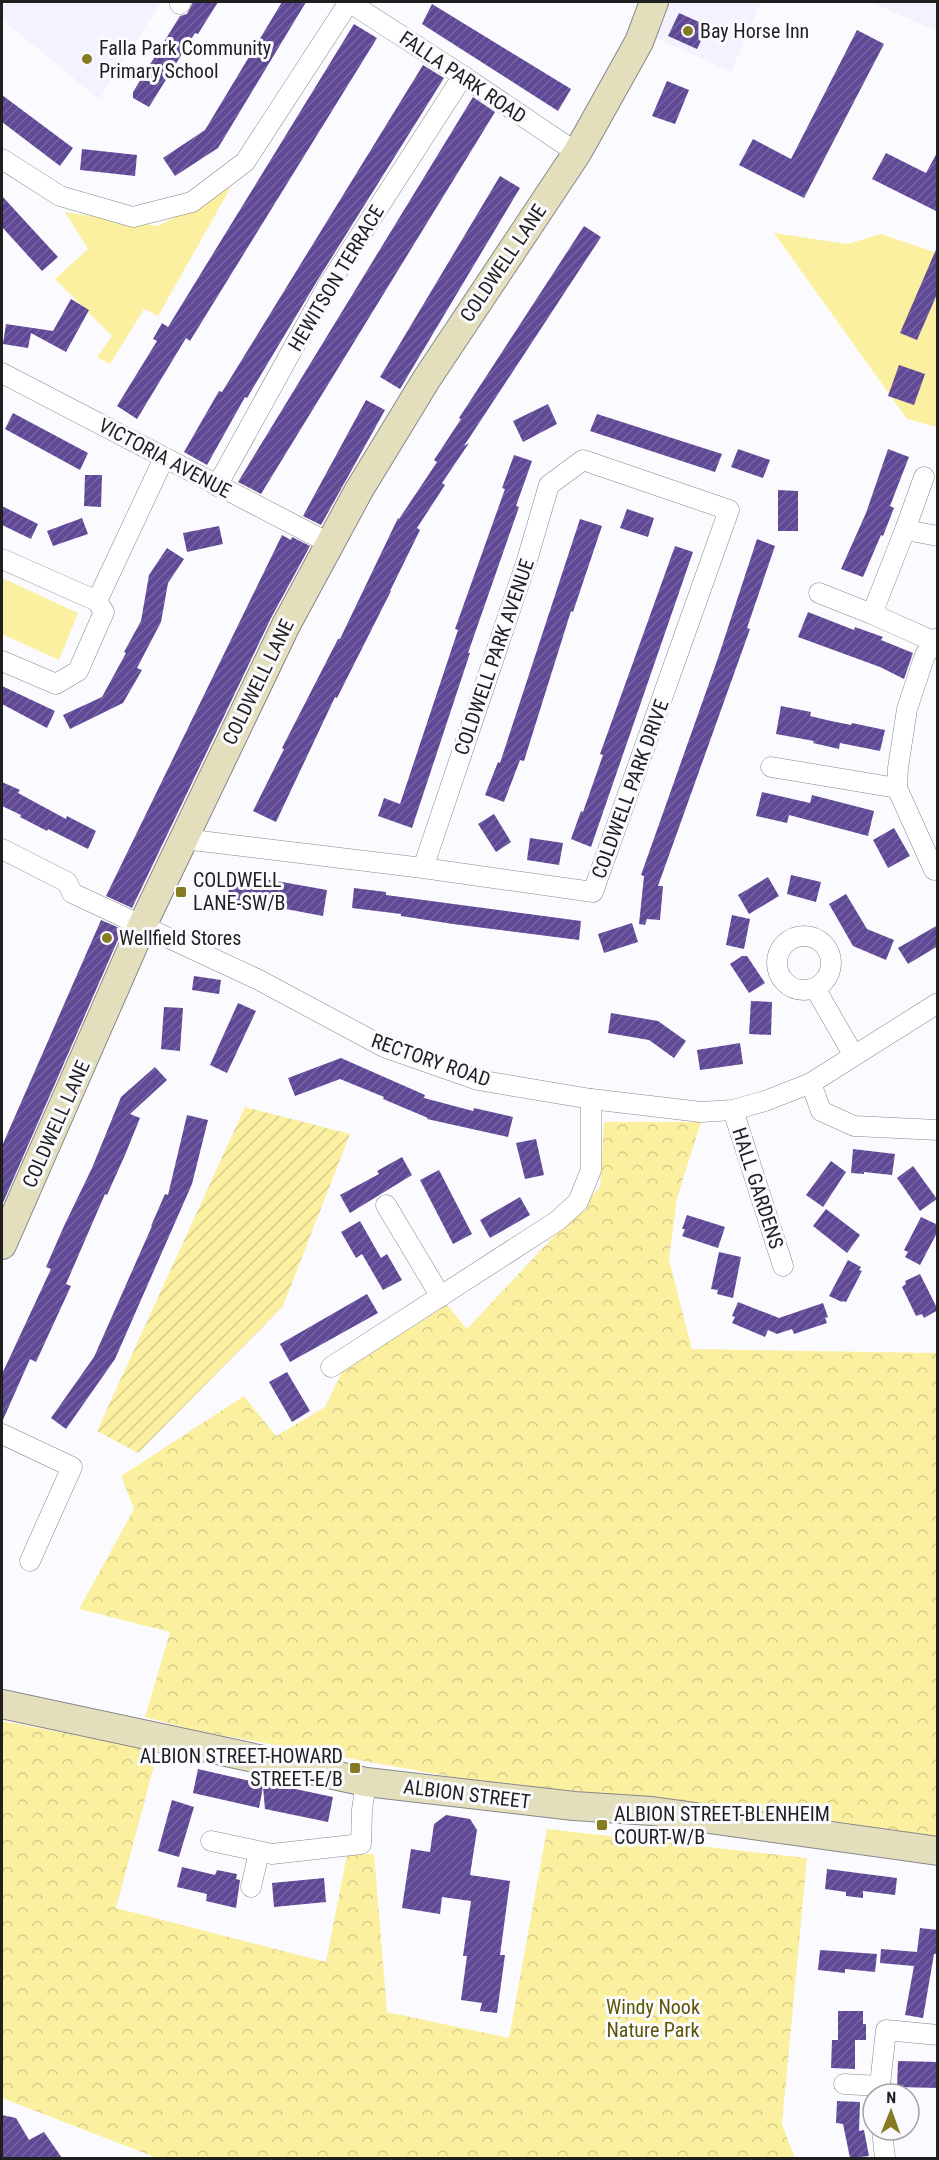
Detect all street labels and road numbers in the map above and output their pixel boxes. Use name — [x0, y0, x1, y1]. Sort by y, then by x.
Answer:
street label: FALLA PARK ROAD — [395, 26, 531, 128]
street label: COLDWELL LANE — [455, 200, 551, 326]
street label: HEWITSON TERRACE — [283, 201, 389, 355]
street label: VICTORIA AVENUE — [95, 413, 235, 503]
street label: COLDWELL PARK AVENUE — [449, 556, 539, 758]
street label: COLDWELL LANE — [217, 615, 299, 749]
street label: COLDWELL PARK DRIVE — [586, 696, 674, 882]
street label: RECTORY ROAD — [368, 1028, 494, 1092]
street label: COLDWELL LANE — [17, 1057, 95, 1191]
street label: HALL GARDENS — [727, 1124, 789, 1252]
street label: ALBION STREET — [402, 1774, 532, 1814]

